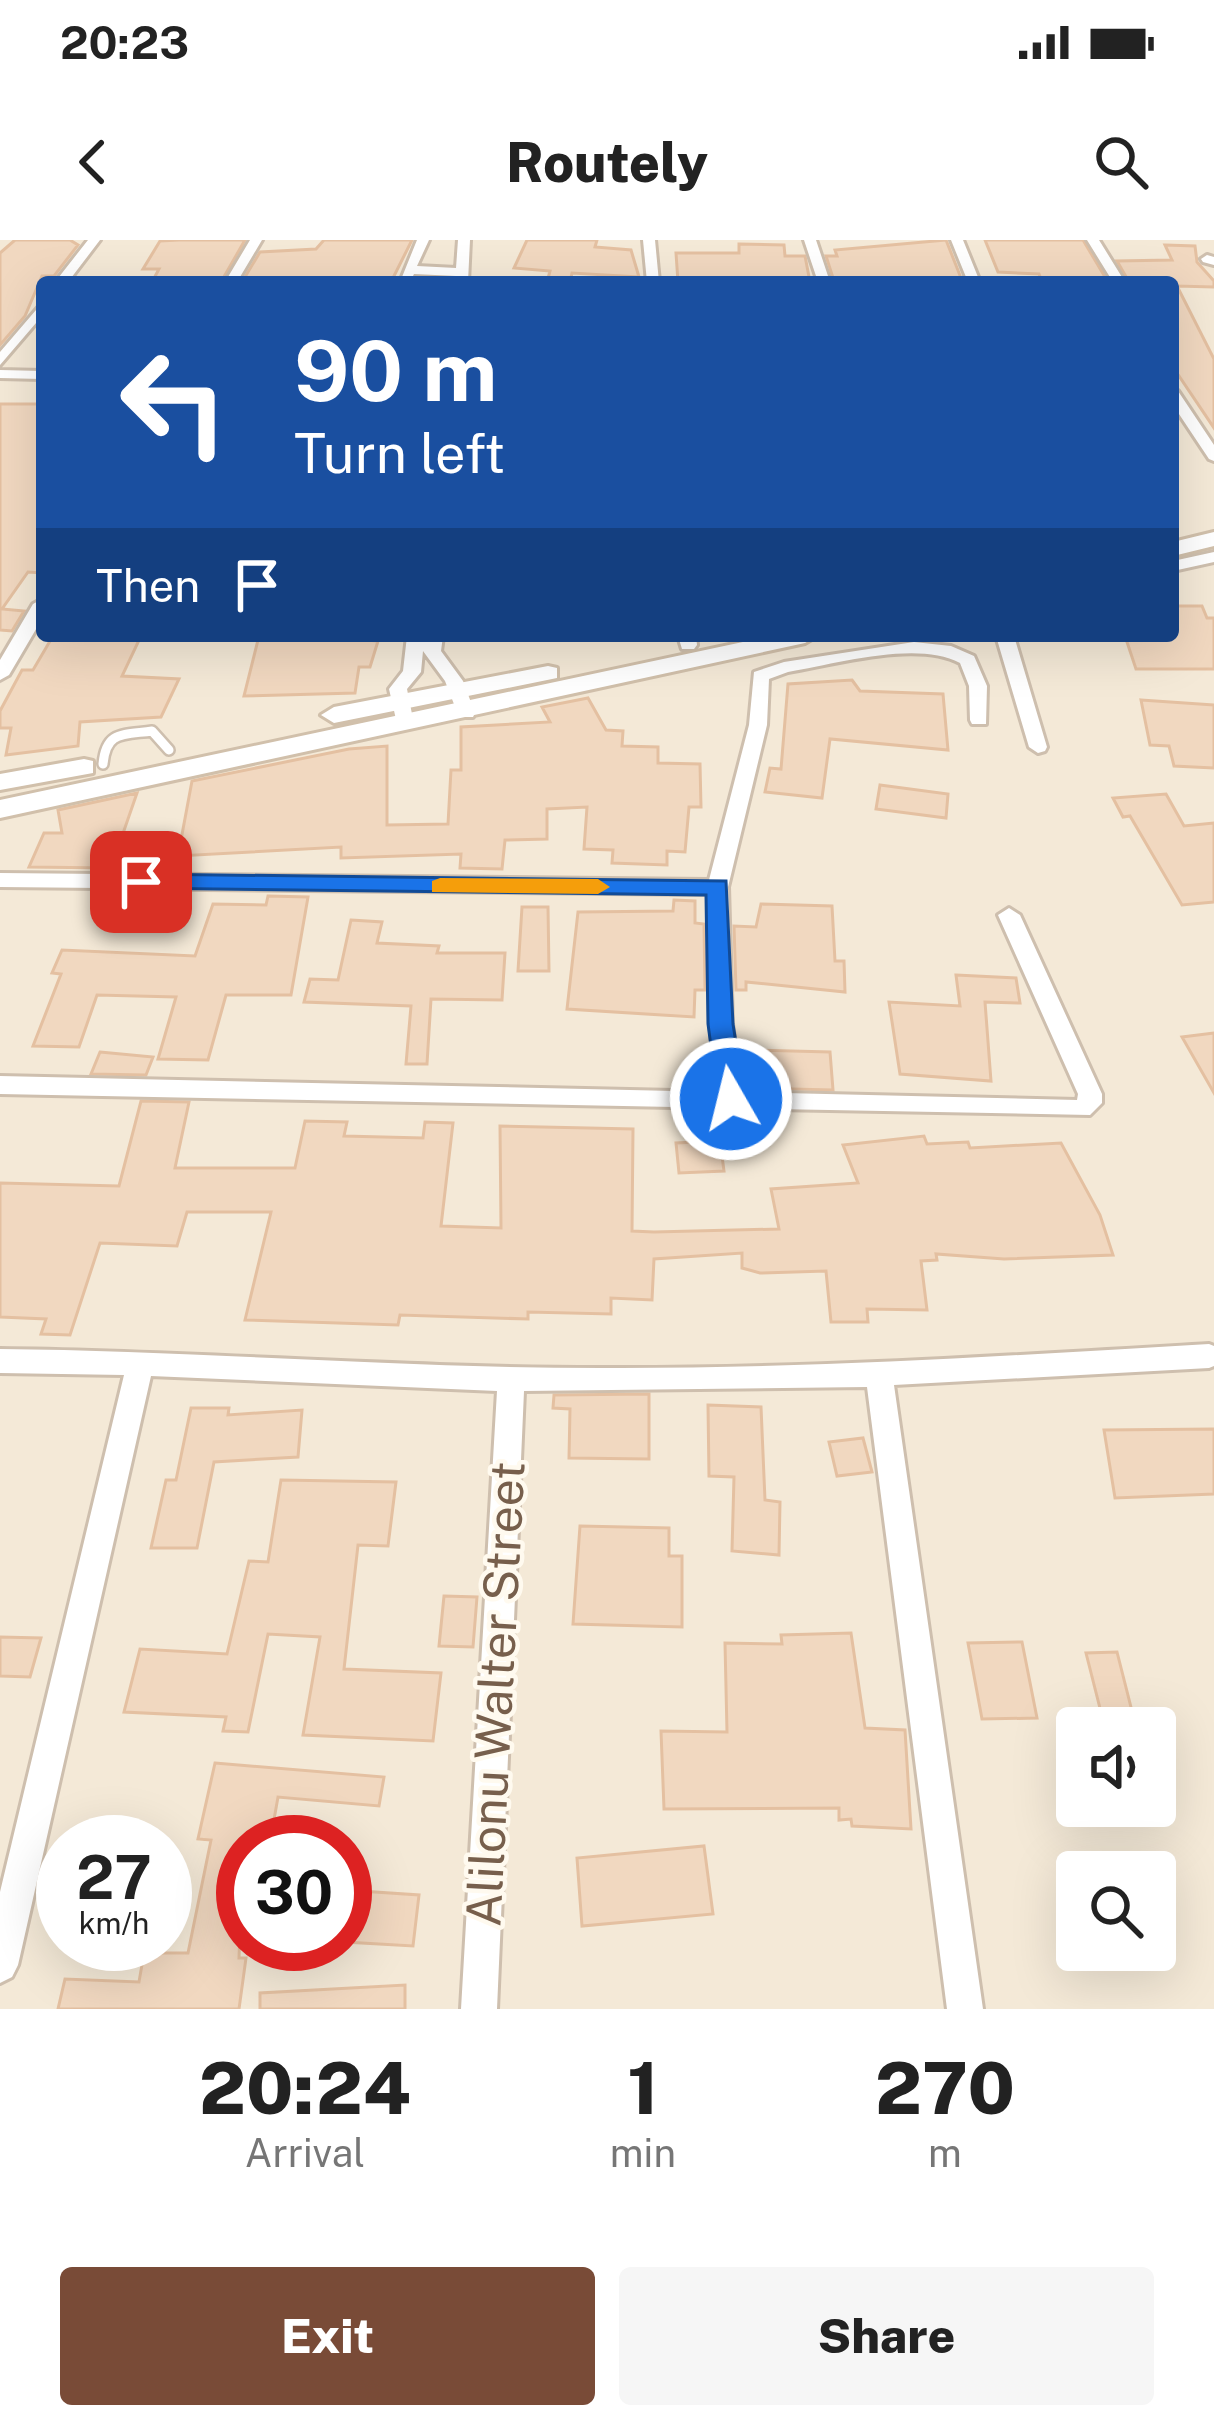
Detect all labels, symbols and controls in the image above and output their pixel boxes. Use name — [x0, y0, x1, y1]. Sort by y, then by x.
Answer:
text: 20:23 — [60, 16, 189, 69]
icon: back — [60, 129, 126, 195]
icon: search — [1088, 129, 1154, 195]
text: Routely — [506, 131, 708, 194]
text: 90 m — [294, 321, 497, 420]
icon: left — [96, 324, 252, 480]
text: Turn left — [294, 422, 505, 485]
icon: arrive — [224, 552, 290, 618]
text: Then — [96, 559, 200, 612]
pin — [90, 831, 192, 933]
icon: arrive — [108, 849, 174, 915]
position arrow — [668, 1036, 794, 1162]
street label: Alilonu Walter Street — [454, 1460, 536, 1928]
map controls — [1056, 1707, 1176, 1971]
button: sound — [1056, 1707, 1176, 1827]
speed limit sign: 30 — [216, 1815, 372, 1971]
text: 27 — [76, 1842, 152, 1913]
button: search — [1056, 1851, 1176, 1971]
text: km/h — [79, 1905, 149, 1941]
text: 20:24 — [199, 2046, 411, 2130]
text: 1 — [627, 2046, 659, 2130]
text: 270 — [875, 2046, 1015, 2130]
text: Arrival — [245, 2130, 365, 2176]
text: min — [610, 2130, 676, 2176]
text: m — [928, 2130, 962, 2176]
button: Exit — [60, 2267, 595, 2405]
button: Share — [619, 2267, 1154, 2405]

